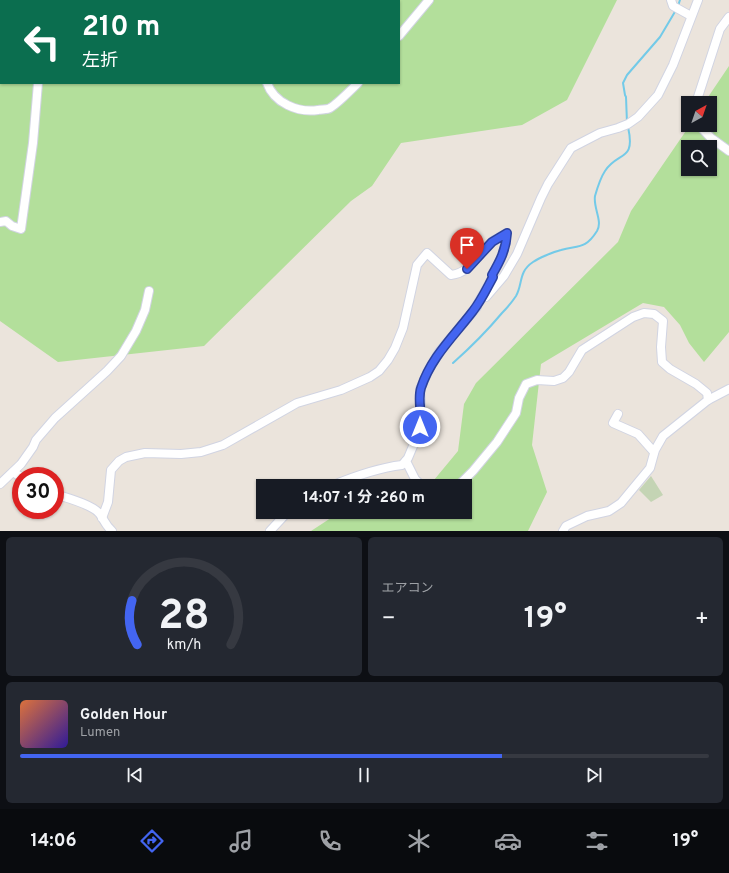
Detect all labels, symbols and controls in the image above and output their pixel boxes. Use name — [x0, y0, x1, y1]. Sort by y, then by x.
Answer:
text: 210 m — [82, 10, 160, 46]
icon: left — [16, 16, 68, 68]
text: 左折 — [82, 50, 118, 73]
north arrow — [681, 96, 717, 132]
map controls — [681, 96, 717, 176]
button: search — [681, 140, 717, 176]
pin — [450, 228, 484, 269]
icon: arrive — [456, 234, 478, 256]
position arrow — [399, 406, 441, 448]
speed limit sign: 30 — [12, 467, 64, 519]
text: 14:07 · 1 分 · 260 m — [303, 489, 425, 508]
text: エアコン — [382, 581, 434, 597]
text: 28 — [158, 590, 210, 643]
text: 19° — [524, 601, 567, 638]
text: − — [382, 606, 396, 633]
text: + — [695, 606, 709, 633]
text: km/h — [166, 635, 201, 653]
text: Golden Hour — [80, 706, 167, 725]
text: Lumen — [80, 725, 120, 741]
icon: previous — [124, 764, 146, 786]
icon: pause — [353, 764, 375, 786]
icon: next — [583, 764, 605, 786]
icon: directions — [138, 827, 166, 855]
icon: music — [227, 827, 255, 855]
icon: phone — [316, 827, 344, 855]
icon: climate — [405, 827, 433, 855]
icon: car — [494, 827, 522, 855]
icon: filters — [583, 827, 611, 855]
text: 14:06 — [31, 830, 77, 853]
text: 19° — [673, 830, 698, 853]

